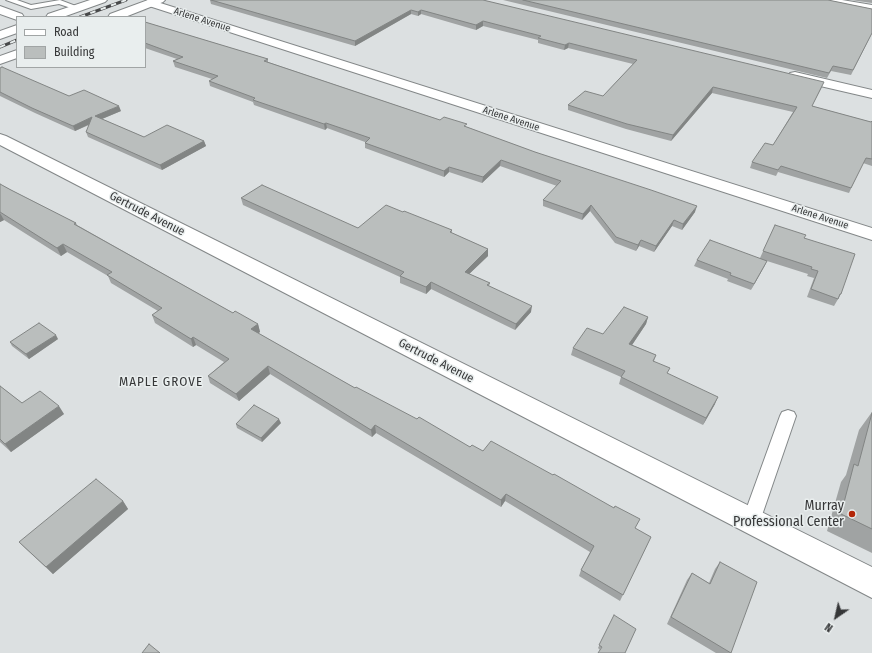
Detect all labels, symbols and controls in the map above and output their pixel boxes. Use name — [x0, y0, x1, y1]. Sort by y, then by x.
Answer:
street label: Arlene Avenue — [172, 5, 232, 35]
legend — [16, 16, 146, 68]
text: Road — [54, 25, 79, 39]
text: Building — [54, 45, 94, 59]
street label: Arlene Avenue — [481, 104, 541, 134]
street label: Gertrude Avenue — [107, 189, 187, 239]
street label: Arlene Avenue — [790, 202, 850, 232]
street label: Gertrude Avenue — [396, 336, 476, 386]
district label: MAPLE GROVE — [119, 374, 203, 390]
place label: Murray Professional Center — [733, 498, 844, 530]
marker: Murray Professional Center — [847, 509, 857, 519]
north arrow — [816, 597, 856, 637]
text: N — [823, 620, 835, 635]

